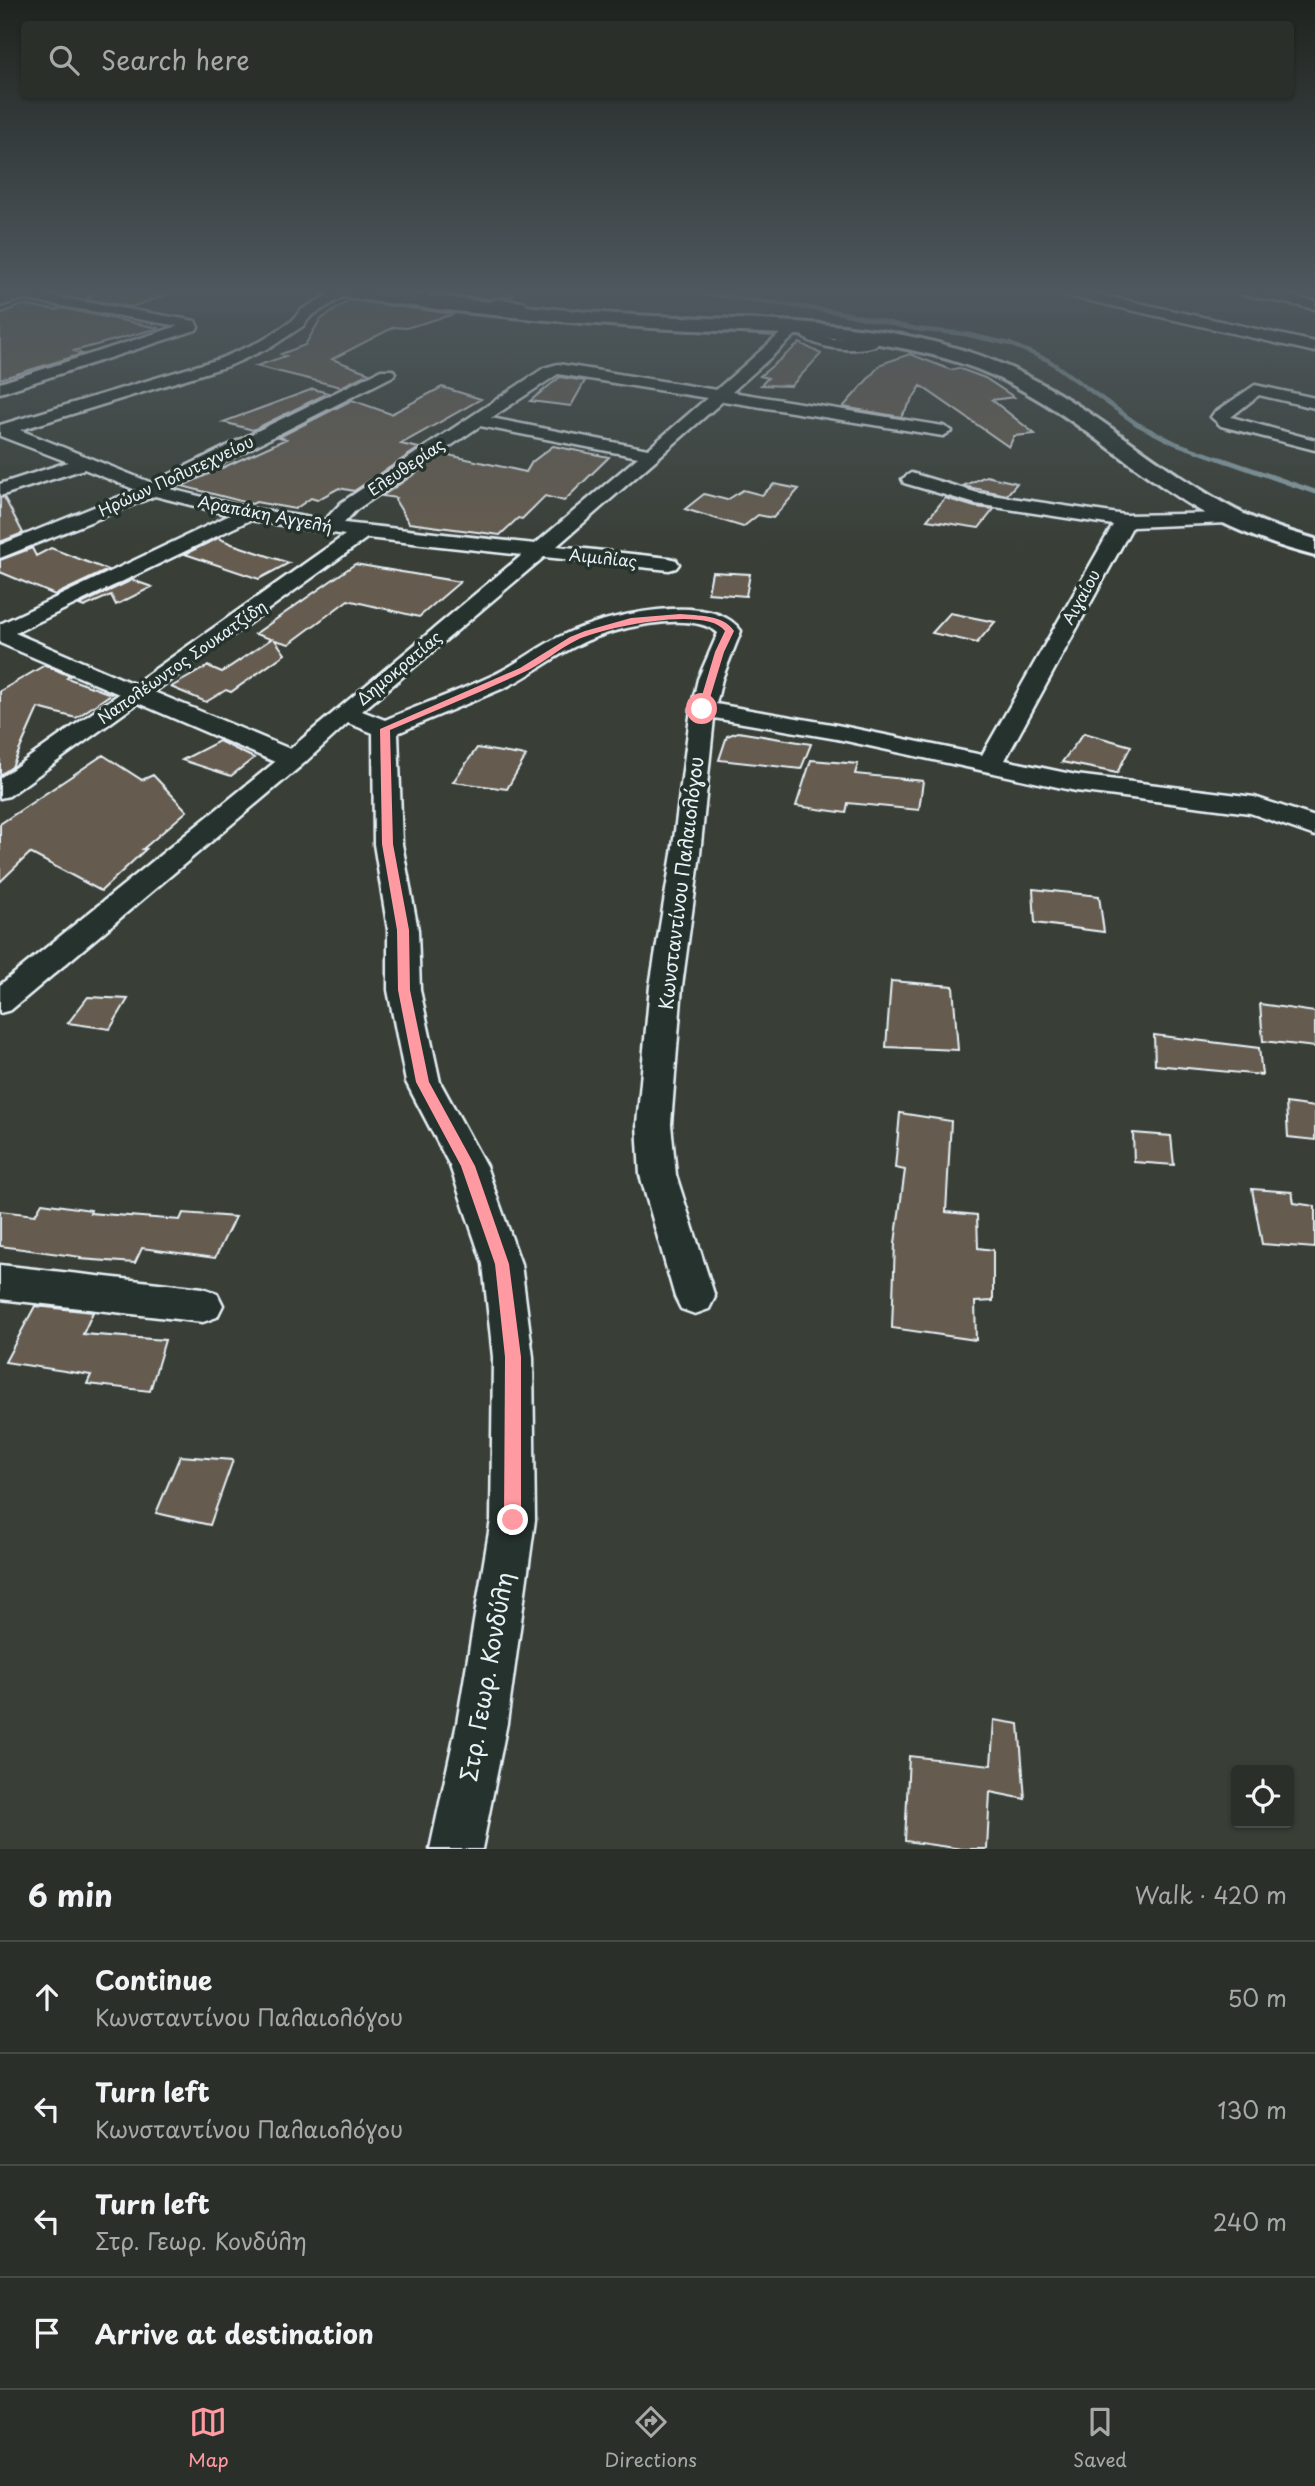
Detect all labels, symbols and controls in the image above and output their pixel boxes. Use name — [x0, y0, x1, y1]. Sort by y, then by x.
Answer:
search box — [21, 21, 1294, 98]
text: Search here — [101, 40, 250, 79]
icon: search — [45, 41, 83, 79]
street label: Ηρώων Πολυτεχνείου — [94, 429, 257, 522]
street label: Ελευθερίας — [362, 432, 449, 501]
street label: Αραπάκη Αγγελή — [196, 488, 334, 538]
street label: Αιμιλίας — [568, 542, 638, 572]
street label: Αιγαίου — [1055, 564, 1105, 629]
street label: Ναπολέωντος Σουκατζίδη — [92, 594, 271, 729]
street label: Δημοκρατίας — [351, 624, 446, 710]
route start — [686, 693, 717, 724]
street label: Κωνσταντίνου Παλαιολόγου — [651, 755, 709, 1011]
route end — [497, 1504, 528, 1535]
street label: Στρ. Γεωρ. Κονδύλη — [450, 1569, 521, 1784]
map controls — [1231, 1765, 1294, 1828]
button: locate — [1231, 1765, 1294, 1828]
text: 6 min — [28, 1872, 113, 1917]
text: Walk · 420 m — [1135, 1877, 1287, 1912]
text: Continue — [95, 1960, 212, 1999]
icon: ahead — [28, 1978, 66, 2016]
text: 50 m — [1227, 1980, 1287, 2015]
text: Κωνσταντίνου Παλαιολόγου — [95, 1999, 403, 2034]
text: Turn left — [95, 2072, 210, 2111]
icon: left — [28, 2090, 66, 2128]
text: 130 m — [1217, 2092, 1287, 2127]
text: Κωνσταντίνου Παλαιολόγου — [95, 2111, 403, 2146]
text: Turn left — [95, 2184, 210, 2223]
icon: left — [28, 2202, 66, 2240]
text: 240 m — [1213, 2204, 1287, 2239]
text: Στρ. Γεωρ. Κονδύλη — [95, 2223, 307, 2258]
icon: arrive — [28, 2314, 66, 2352]
text: Arrive at destination — [95, 2314, 374, 2353]
tab: Map — [188, 2403, 229, 2473]
tab: Directions — [605, 2403, 697, 2473]
tab: Saved — [1073, 2403, 1127, 2473]

